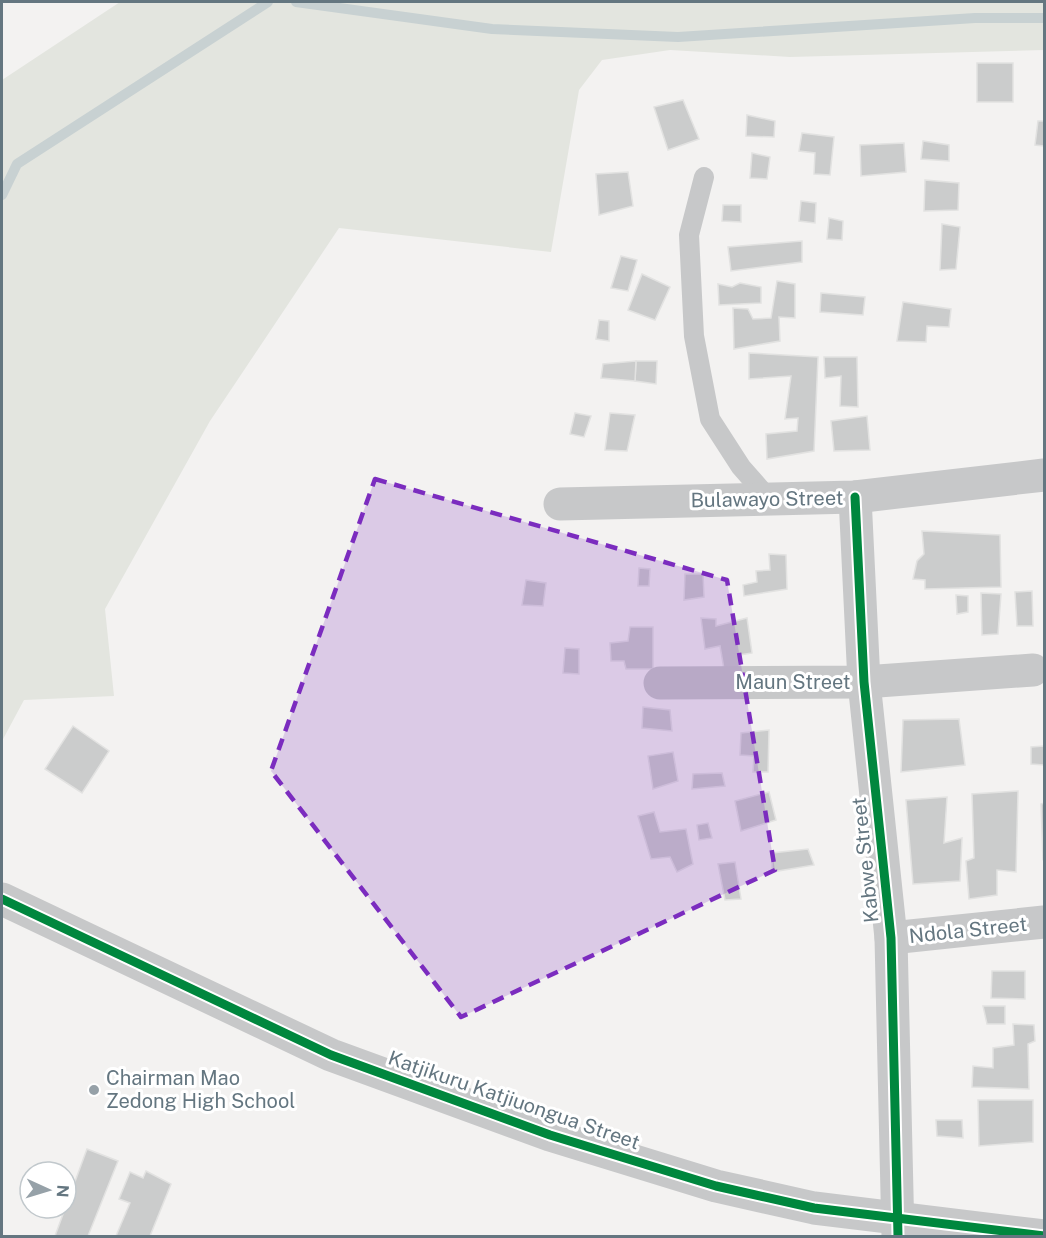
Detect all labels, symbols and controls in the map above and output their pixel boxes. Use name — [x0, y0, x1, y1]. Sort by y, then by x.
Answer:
street label: Bulawayo Street — [690, 486, 844, 512]
street label: Maun Street — [735, 670, 851, 694]
street label: Kabwe Street — [846, 796, 884, 924]
street label: Ndola Street — [908, 912, 1028, 948]
street label: Katjikuru Katjiuongua Street — [385, 1046, 643, 1154]
place label: Chairman Mao Zedong High School — [106, 1066, 295, 1113]
marker: Chairman Mao Zedong High School — [87, 1083, 101, 1097]
north arrow — [18, 1160, 78, 1220]
text: N — [53, 1184, 72, 1198]

